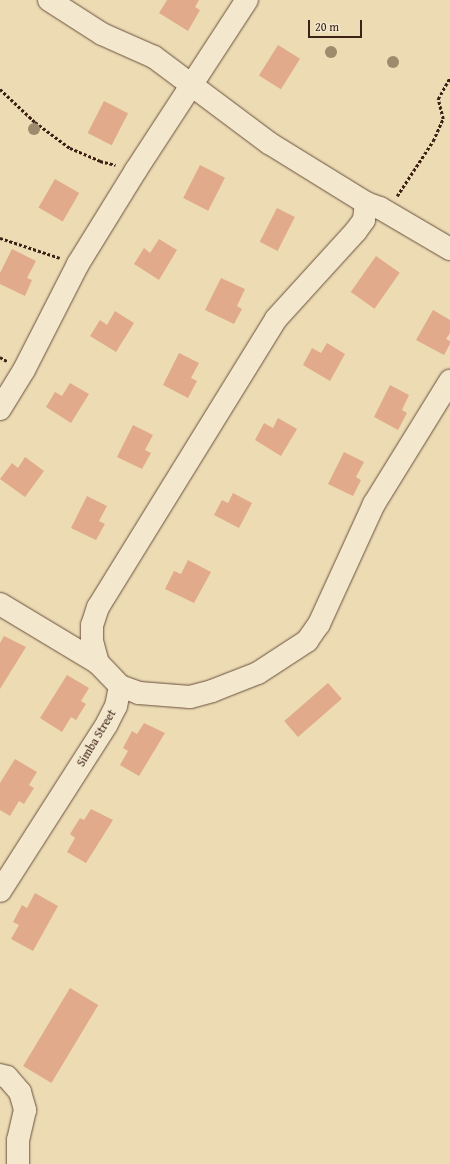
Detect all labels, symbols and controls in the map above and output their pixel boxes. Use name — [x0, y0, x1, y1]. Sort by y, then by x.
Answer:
scale bar — [310, 12, 364, 38]
text: 20 m — [315, 18, 339, 35]
street label: Simba Street — [73, 707, 119, 769]

